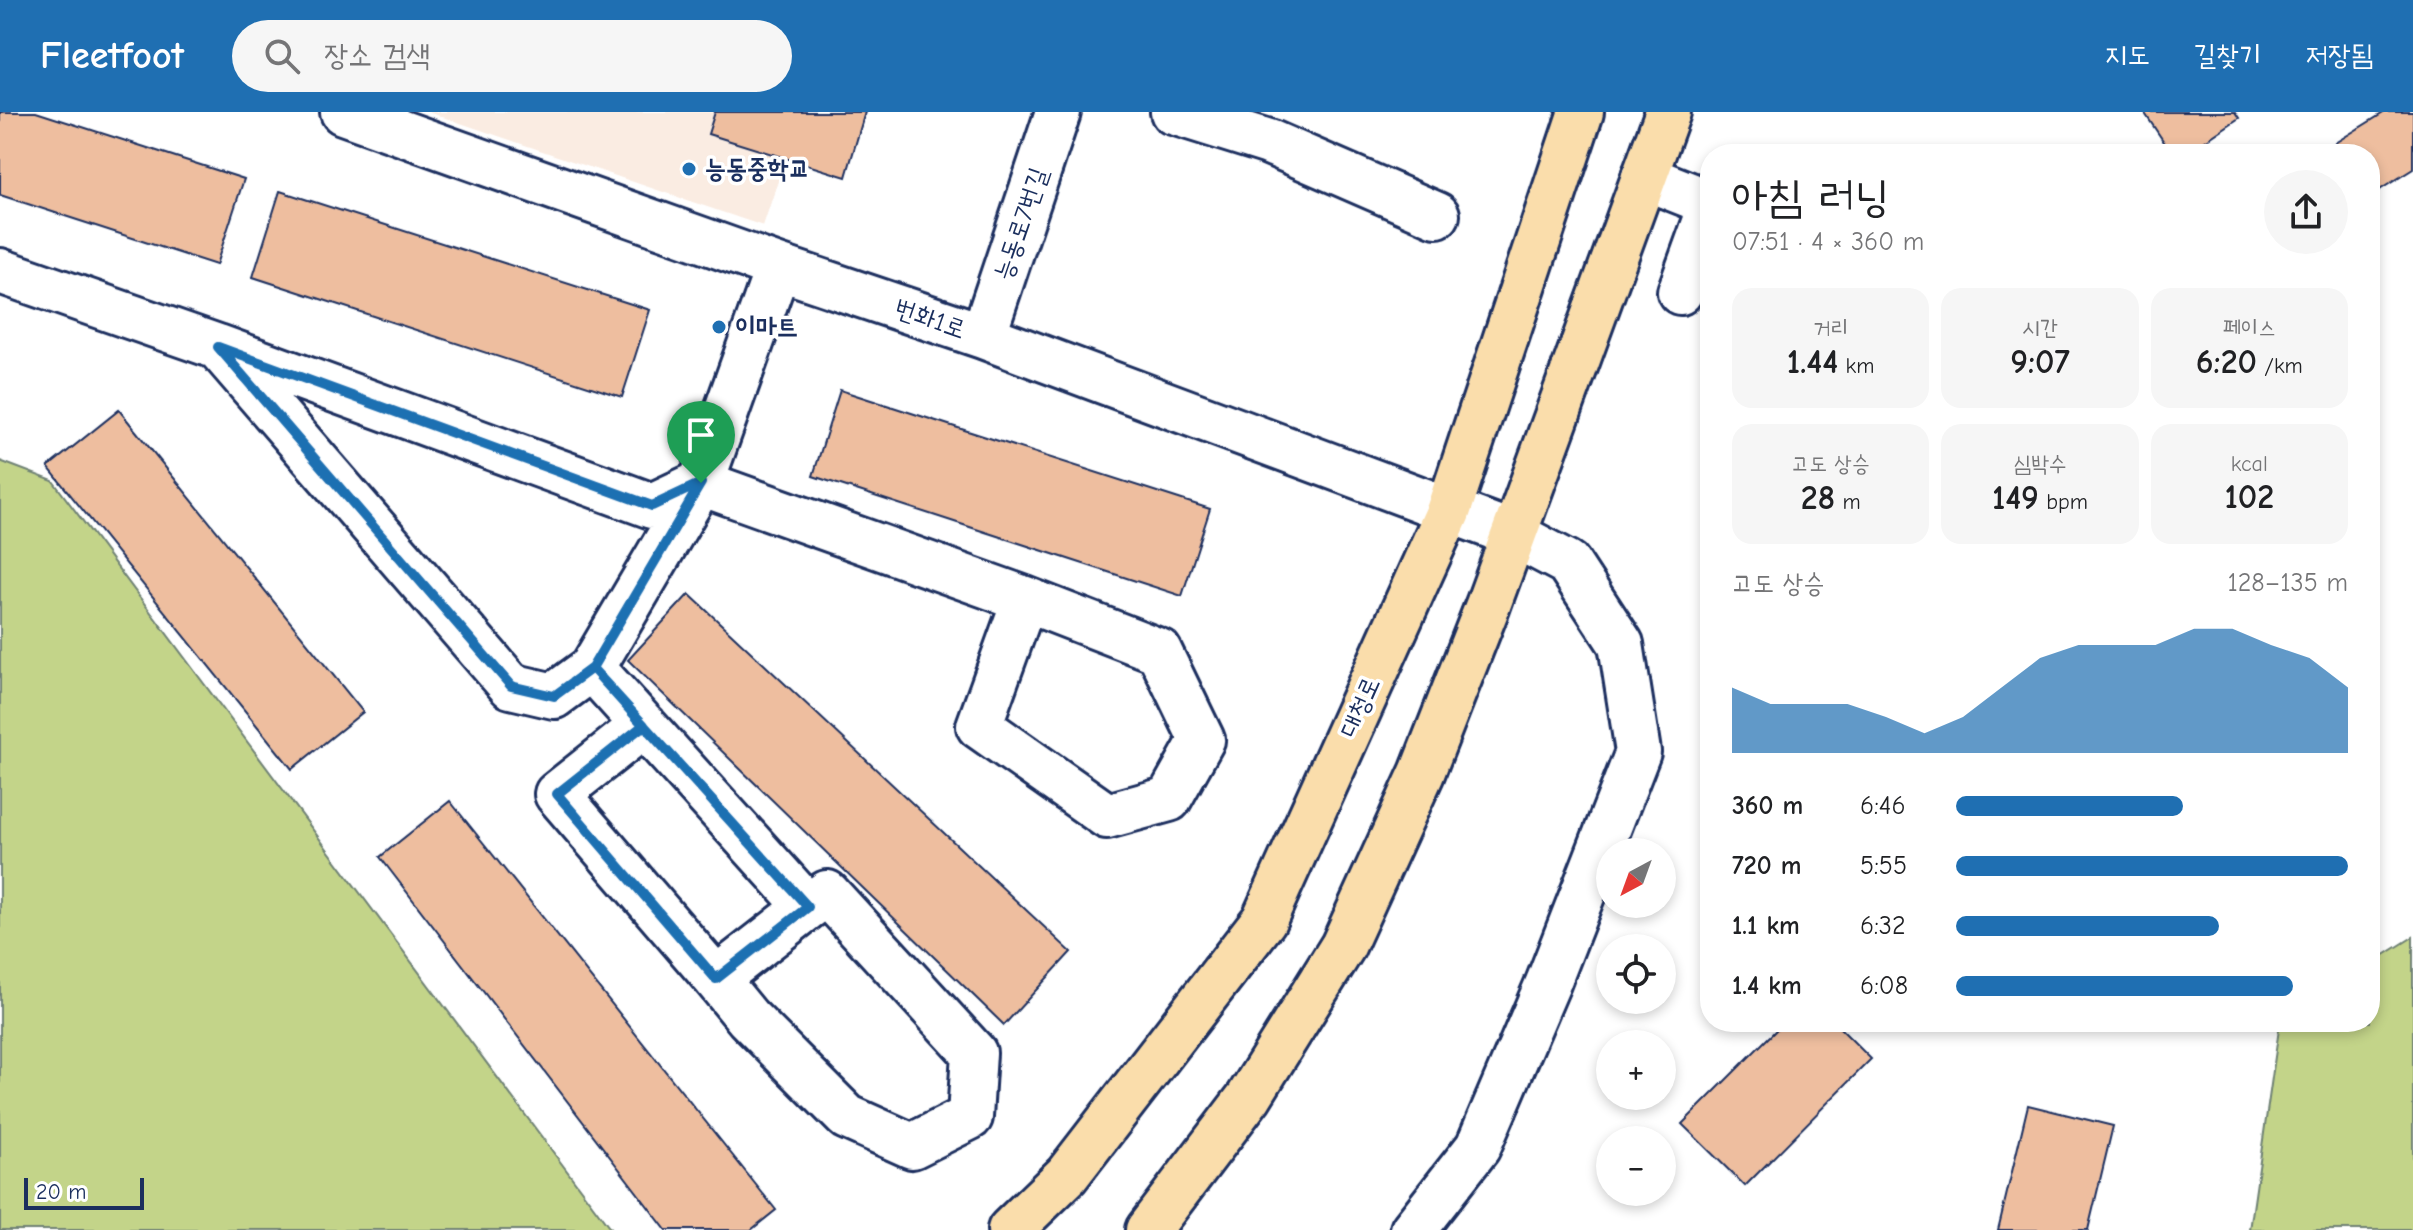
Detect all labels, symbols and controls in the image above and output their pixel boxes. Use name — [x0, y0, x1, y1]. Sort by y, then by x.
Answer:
search box — [232, 20, 792, 92]
text: Fleetfoot — [40, 34, 184, 78]
icon: search — [260, 34, 304, 78]
text: 장소 검색 — [324, 38, 430, 73]
text: 지도 — [2105, 39, 2150, 71]
text: 길찾기 — [2194, 39, 2261, 71]
text: 저장됨 — [2305, 39, 2373, 71]
place label: 능동중학교 — [705, 154, 810, 184]
marker: 능동중학교 — [680, 160, 698, 178]
street label: 능동로7번길 — [988, 164, 1054, 284]
button: share — [2264, 170, 2348, 254]
text: 아침 러닝 — [1732, 171, 1889, 222]
text: 07:51 · 4 × 360 m — [1732, 227, 1924, 257]
street label: 번화1로 — [891, 293, 969, 345]
place label: 이마트 — [735, 312, 798, 342]
text: 거리 — [1813, 315, 1848, 341]
text: 시간 — [2022, 315, 2058, 341]
text: 페이스 — [2223, 315, 2276, 341]
marker: 이마트 — [710, 318, 728, 336]
text: 1.44 — [1787, 342, 1838, 382]
text: 9:07 — [2010, 342, 2070, 382]
text: 6:20 — [2196, 342, 2257, 382]
text: km — [1838, 353, 1874, 379]
text: /km — [2257, 353, 2303, 379]
pin — [667, 401, 735, 483]
icon: arrive — [679, 413, 723, 457]
text: 고도 상승 — [1792, 451, 1870, 477]
text: 심박수 — [2013, 451, 2067, 477]
text: kcal — [2231, 451, 2268, 477]
text: 102 — [2224, 477, 2274, 517]
text: 28 — [1801, 478, 1835, 518]
text: 149 — [1992, 478, 2039, 518]
text: m — [1835, 489, 1861, 515]
text: bpm — [2039, 489, 2088, 515]
text: 128–135 m — [2227, 568, 2348, 598]
text: 고도 상승 — [1732, 569, 1824, 599]
street label: 대청로 — [1334, 672, 1386, 742]
text: 360 m — [1732, 791, 1803, 821]
text: 6:46 — [1860, 791, 1905, 821]
north arrow — [1596, 838, 1676, 918]
map controls — [1596, 838, 1676, 1206]
text: 720 m — [1732, 851, 1801, 881]
text: 5:55 — [1860, 851, 1907, 881]
text: 1.1 km — [1732, 911, 1800, 941]
text: 6:32 — [1860, 911, 1906, 941]
button: locate — [1596, 934, 1676, 1014]
text: 1.4 km — [1732, 971, 1802, 1001]
text: 6:08 — [1860, 971, 1908, 1001]
button: + — [1596, 1030, 1676, 1110]
button: − — [1596, 1126, 1676, 1206]
scale bar — [24, 1174, 144, 1210]
text: 20 m — [36, 1179, 86, 1205]

